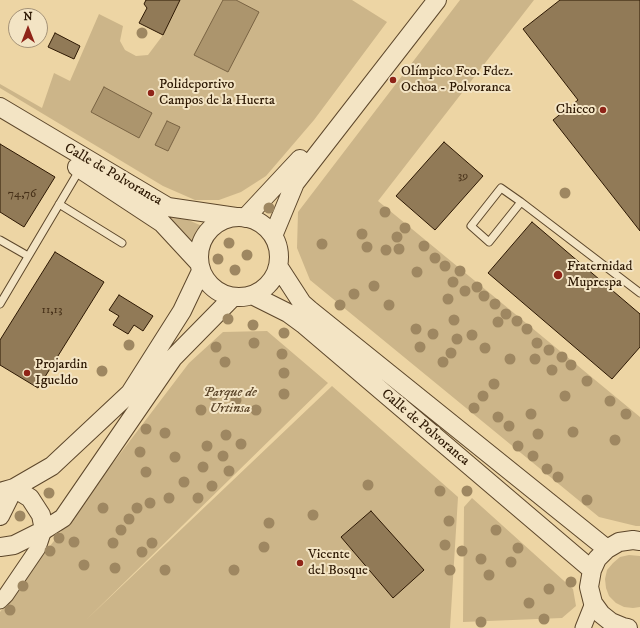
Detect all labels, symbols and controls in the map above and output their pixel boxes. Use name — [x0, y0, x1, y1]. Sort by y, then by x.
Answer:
north arrow — [8, 8, 48, 48]
text: N — [23, 10, 33, 24]
place label: Olímpico Fco. Fdez. Ochoa - Polvoranca — [401, 64, 513, 96]
marker: Olímpico Fco. Fdez. Ochoa - Polvoranca — [388, 75, 398, 85]
place label: Polideportivo Campos de la Huerta — [159, 77, 275, 110]
marker: Polideportivo Campos de la Huerta — [146, 88, 156, 98]
place label: Chicco — [556, 102, 595, 118]
marker: Chicco — [598, 105, 608, 115]
street label: Calle de Polvoranca — [61, 140, 165, 210]
house number: 39 — [458, 170, 468, 184]
house number: 74,76 — [8, 188, 36, 202]
place label: Fraternidad Muprespa — [567, 259, 632, 292]
marker: Fraternidad Muprespa — [552, 269, 564, 281]
house number: 11,13 — [42, 304, 62, 318]
place label: Projardin Igueldo — [35, 357, 88, 390]
marker: Projardin Igueldo — [22, 368, 32, 378]
park label: Parque de Urtinsa — [203, 385, 257, 418]
street label: Calle de Polvoranca — [377, 386, 473, 470]
place label: Vicente del Bosque — [308, 547, 368, 580]
marker: Vicente del Bosque — [295, 558, 305, 568]

